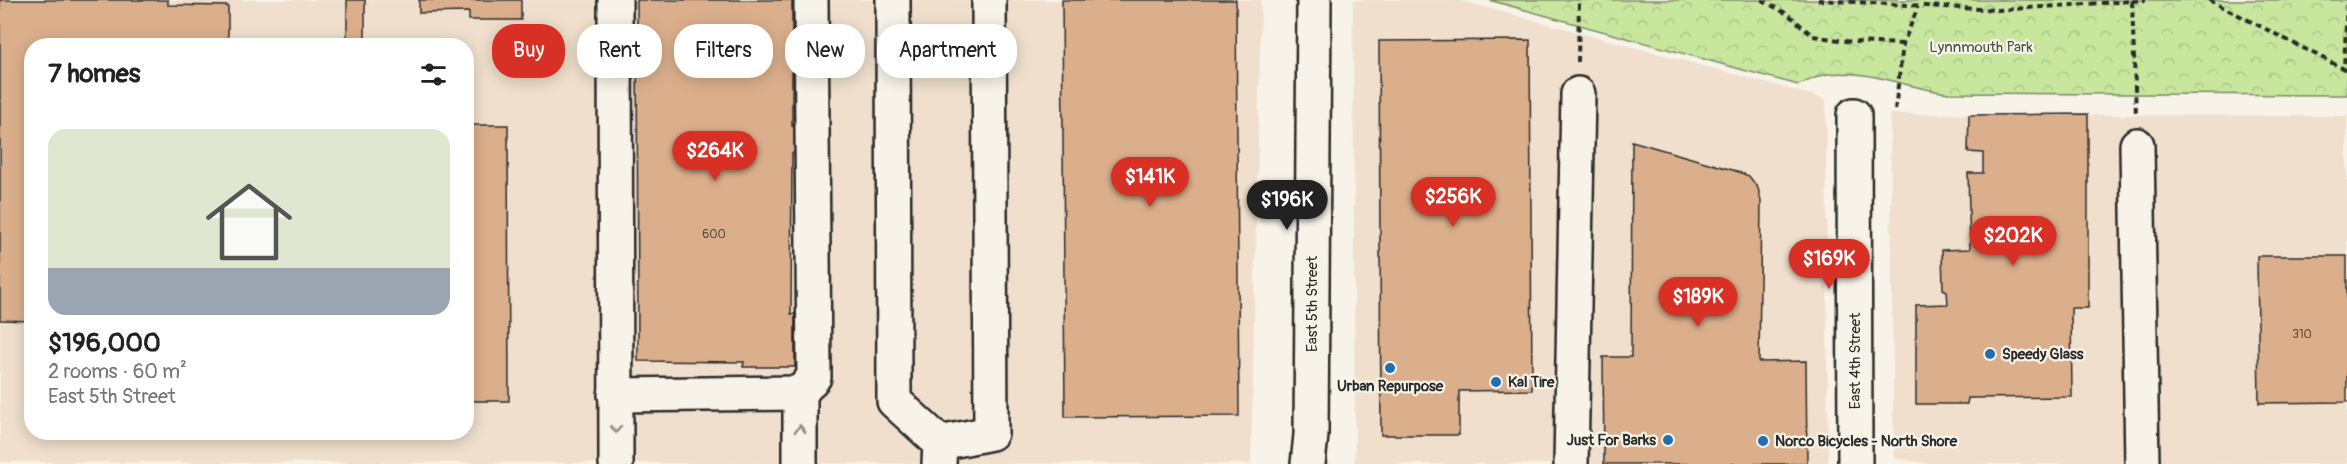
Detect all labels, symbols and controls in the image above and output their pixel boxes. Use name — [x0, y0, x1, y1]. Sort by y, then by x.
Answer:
chip: Buy — [492, 24, 565, 78]
chip: Rent — [577, 24, 662, 78]
chip: Filters — [674, 24, 773, 78]
chip: New — [785, 24, 865, 78]
chip: Apartment — [877, 24, 1017, 78]
park label: Lynnmouth Park — [1929, 38, 2033, 57]
text: 7 homes — [48, 58, 140, 90]
icon: filters — [417, 58, 450, 91]
pin: $264K — [673, 131, 757, 182]
text: $264K — [686, 138, 744, 163]
pin: $141K — [1108, 157, 1192, 208]
text: $141K — [1125, 164, 1175, 189]
icon: home — [195, 168, 303, 276]
pin: $256K — [1411, 177, 1495, 228]
pin: $196K — [1245, 180, 1329, 231]
text: $256K — [1425, 184, 1481, 209]
text: $196K — [1261, 187, 1313, 212]
pin: $202K — [1971, 216, 2055, 267]
text: $202K — [1984, 223, 2042, 248]
house number: 600 — [702, 227, 726, 242]
pin: $169K — [1787, 239, 1871, 290]
text: $169K — [1803, 246, 1855, 271]
street label: East 5th Street — [1303, 255, 1322, 352]
pin: $189K — [1656, 277, 1740, 328]
text: $189K — [1672, 284, 1724, 309]
street label: East 4th Street — [1846, 312, 1865, 409]
text: $196,000 — [48, 327, 161, 359]
house number: 310 — [2292, 327, 2312, 342]
place label: Speedy Glass — [2002, 345, 2084, 364]
marker: Speedy Glass — [1983, 347, 1997, 361]
text: 2 rooms · 60 m² — [48, 359, 187, 384]
marker: Urban Repurpose — [1383, 361, 1397, 375]
place label: Kal Tire — [1508, 373, 1555, 392]
marker: Kal Tire — [1489, 375, 1503, 389]
place label: Urban Repurpose — [1337, 377, 1444, 396]
text: East 5th Street — [48, 384, 176, 409]
one-way arrow — [794, 424, 806, 433]
one-way arrow — [610, 425, 622, 434]
place label: Just For Barks — [1567, 431, 1656, 450]
place label: Norco Bicycles - North Shore — [1775, 432, 1958, 451]
marker: Just For Barks — [1661, 433, 1675, 447]
marker: Norco Bicycles - North Shore — [1756, 434, 1770, 448]

